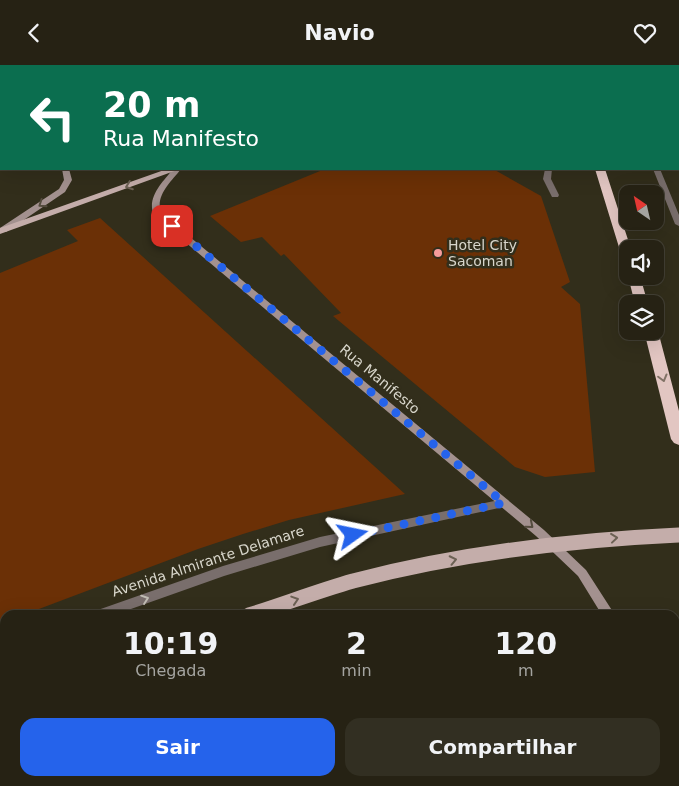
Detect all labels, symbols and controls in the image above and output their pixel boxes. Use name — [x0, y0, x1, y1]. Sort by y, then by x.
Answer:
icon: back — [20, 19, 48, 47]
icon: heart — [631, 19, 659, 47]
text: Navio — [304, 20, 375, 45]
icon: left — [20, 85, 85, 150]
text: 20 m — [103, 85, 200, 125]
text: Rua Manifesto — [103, 126, 259, 151]
one-way arrow — [125, 180, 134, 190]
north arrow — [619, 185, 664, 230]
map controls — [619, 185, 664, 340]
one-way arrow — [39, 198, 48, 207]
pin — [151, 205, 193, 247]
icon: arrive — [158, 212, 186, 240]
place label: Hotel City Sacoman — [448, 237, 517, 269]
button: sound — [619, 240, 664, 285]
marker: Hotel City Sacoman — [432, 247, 444, 259]
button: layers — [619, 295, 664, 340]
street label: Rua Manifesto — [337, 341, 423, 417]
one-way arrow — [657, 374, 668, 383]
position arrow — [326, 508, 378, 560]
one-way arrow — [524, 519, 533, 528]
street label: Avenida Almirante Delamare — [110, 522, 306, 600]
one-way arrow — [610, 533, 618, 544]
one-way arrow — [448, 555, 457, 566]
one-way arrow — [140, 595, 148, 605]
one-way arrow — [291, 596, 299, 606]
text: 10:19 — [123, 626, 218, 661]
text: 2 — [346, 626, 367, 661]
text: 120 — [494, 626, 557, 661]
text: Chegada — [135, 661, 206, 680]
text: min — [341, 661, 372, 680]
text: m — [518, 661, 534, 680]
button: Sair — [20, 718, 335, 776]
button: Compartilhar — [345, 718, 660, 776]

